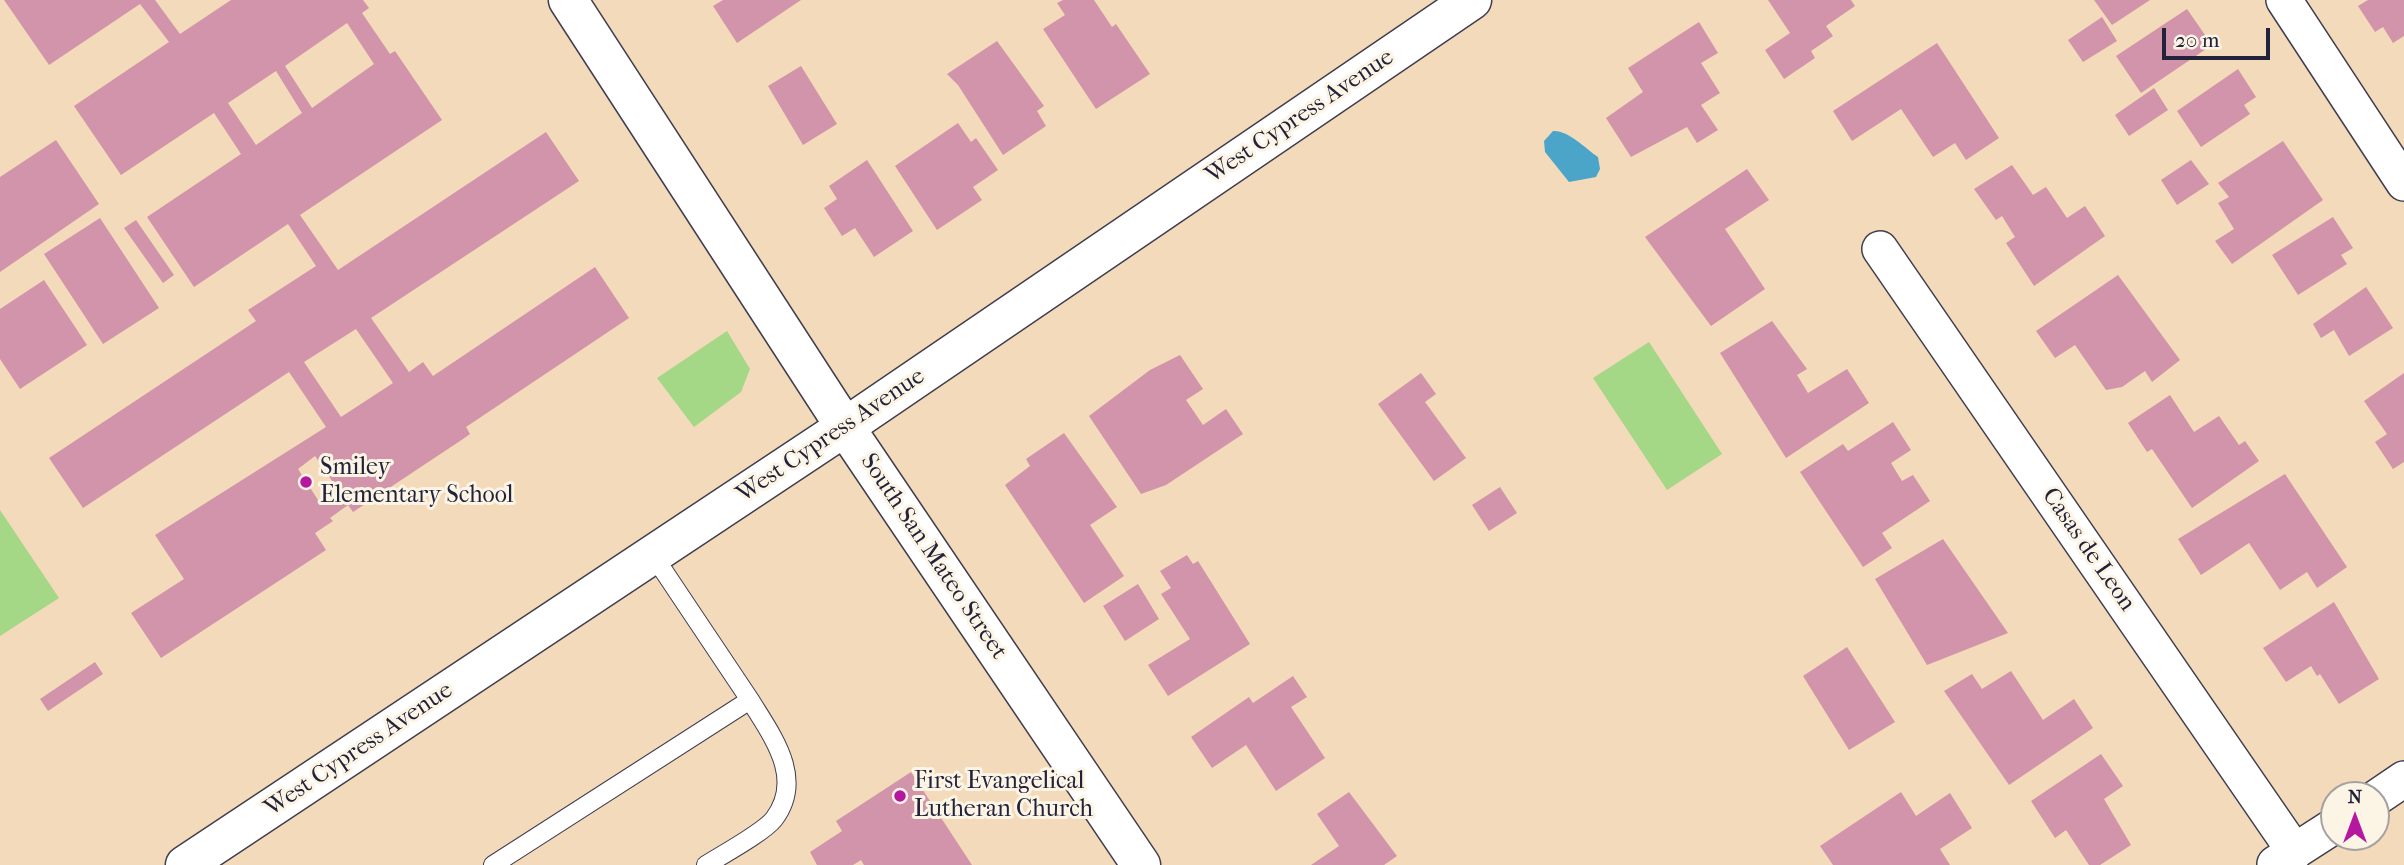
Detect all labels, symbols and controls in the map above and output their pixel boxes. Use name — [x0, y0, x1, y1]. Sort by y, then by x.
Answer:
scale bar — [2166, 14, 2274, 58]
text: 20 m — [2175, 28, 2219, 52]
street label: West Cypress Avenue — [1201, 43, 1399, 191]
street label: West Cypress Avenue — [732, 362, 930, 510]
street label: South San Mateo Street — [853, 449, 1013, 665]
place label: Smiley Elementary School — [320, 454, 513, 510]
marker: Smiley Elementary School — [298, 474, 314, 490]
street label: Casas de Leon — [2035, 483, 2141, 617]
street label: West Cypress Avenue — [260, 676, 458, 824]
place label: First Evangelical Lutheran Church — [914, 768, 1093, 824]
north arrow — [2320, 781, 2390, 851]
text: N — [2348, 786, 2362, 808]
marker: First Evangelical Lutheran Church — [892, 788, 908, 804]

